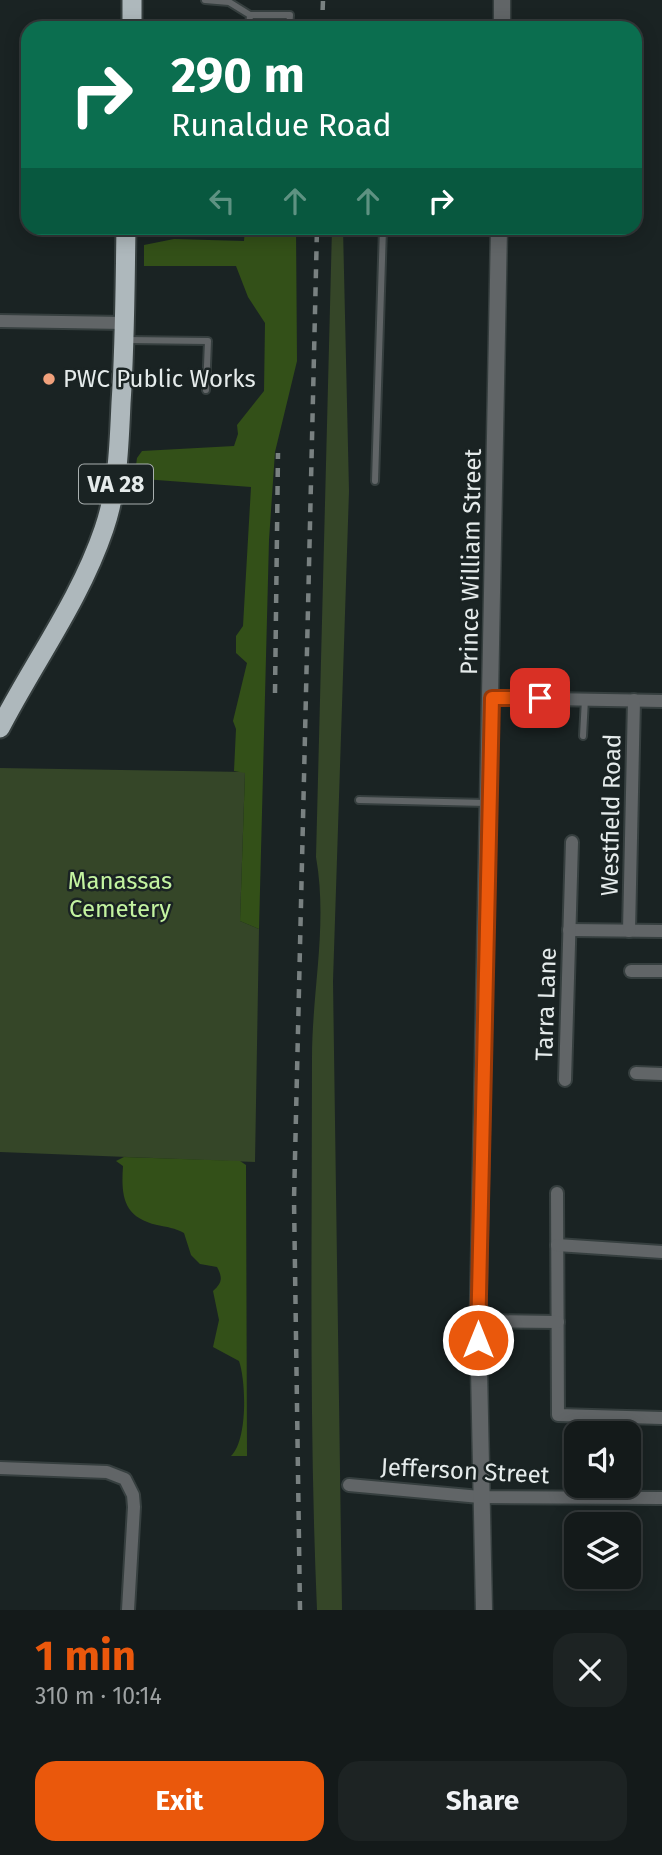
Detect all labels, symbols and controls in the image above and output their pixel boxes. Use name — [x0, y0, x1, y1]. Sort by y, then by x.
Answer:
text: 290 m — [171, 46, 305, 105]
icon: right — [56, 49, 147, 140]
text: Runaldue Road — [171, 106, 392, 144]
icon: left — [203, 182, 241, 220]
icon: ahead — [276, 182, 314, 220]
icon: ahead — [349, 182, 387, 220]
icon: right — [422, 182, 460, 220]
place label: PWC Public Works — [63, 365, 256, 393]
marker: PWC Public Works — [41, 371, 57, 387]
street label: Prince William Street — [455, 448, 487, 675]
road number: VA 28 — [79, 464, 153, 504]
pin — [510, 668, 570, 728]
icon: arrive — [521, 679, 559, 717]
street label: Westfield Road — [596, 734, 626, 896]
park label: Manassas Cemetery — [68, 867, 172, 923]
street label: Tarra Lane — [530, 947, 562, 1061]
position arrow — [441, 1303, 515, 1377]
map controls — [564, 1421, 641, 1589]
button: sound — [564, 1421, 641, 1498]
street label: Jefferson Street — [380, 1453, 550, 1489]
button: layers — [564, 1512, 641, 1589]
text: 1 min — [35, 1631, 136, 1681]
button: close — [553, 1633, 627, 1707]
text: 310 m · 10:14 — [35, 1682, 162, 1710]
button: Exit — [35, 1761, 324, 1841]
button: Share — [338, 1761, 627, 1841]

